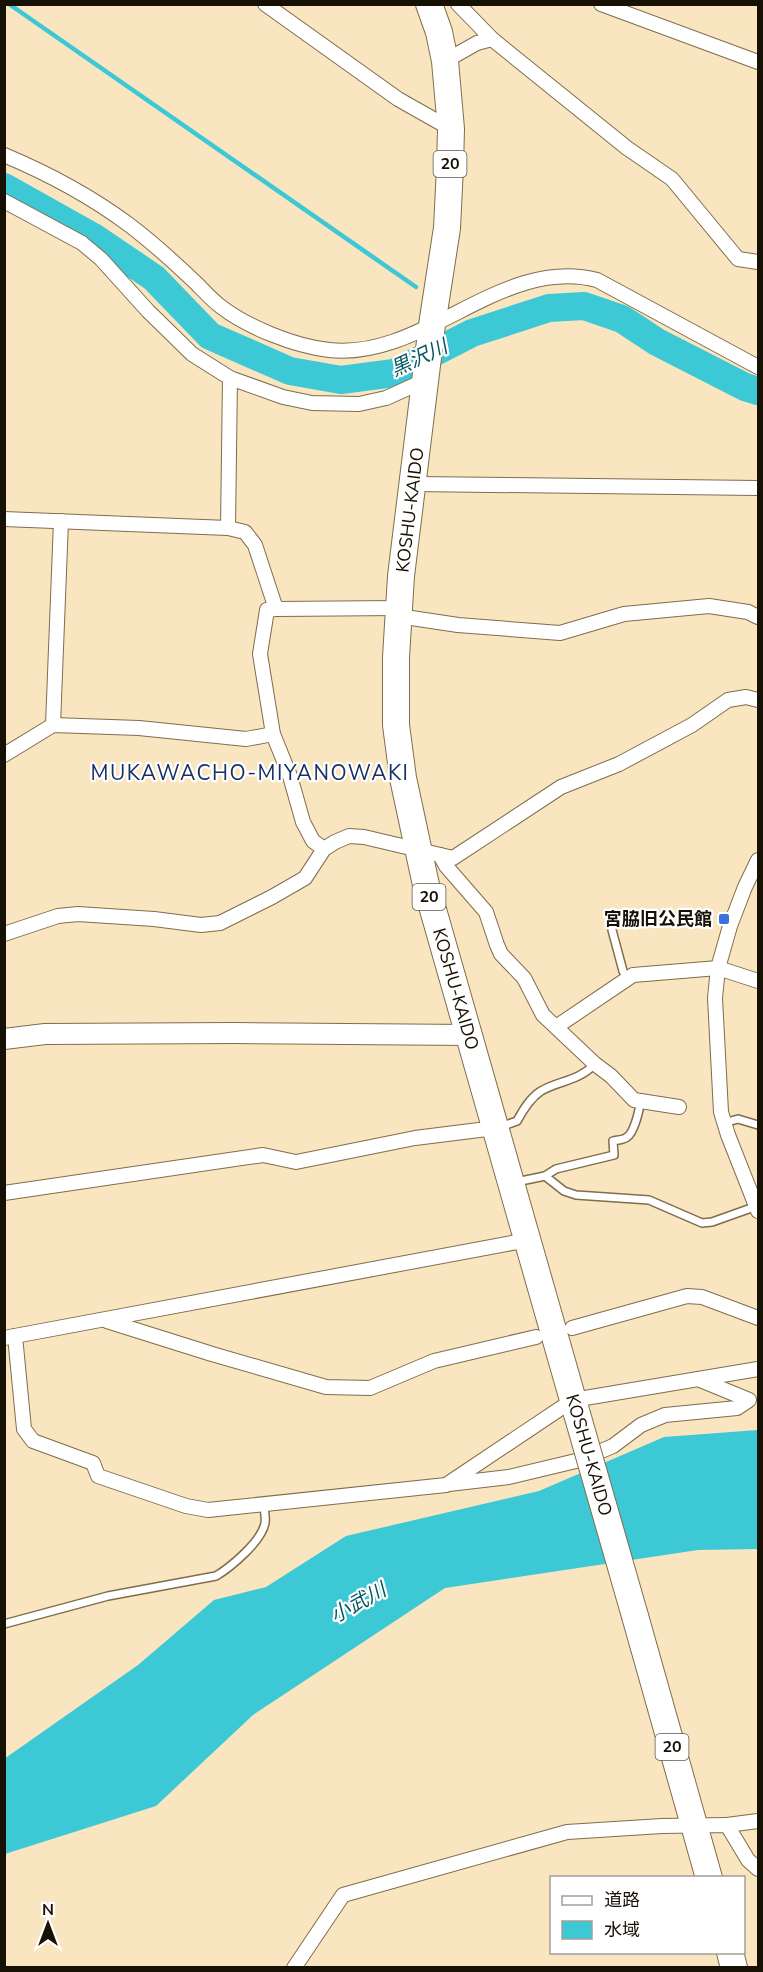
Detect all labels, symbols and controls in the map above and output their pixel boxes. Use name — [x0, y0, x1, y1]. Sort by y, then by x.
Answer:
road number: 20 — [434, 151, 466, 177]
water label: 黒沢川 — [386, 332, 454, 383]
street label: KOSHU-KAIDO — [390, 446, 430, 574]
district label: MUKAWACHO-MIYANOWAKI — [91, 759, 409, 787]
road number: 20 — [412, 884, 446, 910]
place label: 宮脇旧公民館 — [604, 907, 712, 931]
marker: 宮脇旧公民館 — [717, 912, 731, 926]
street label: KOSHU-KAIDO — [427, 925, 484, 1053]
street label: KOSHU-KAIDO — [560, 1391, 618, 1519]
water label: 小武川 — [325, 1576, 393, 1629]
road number: 20 — [656, 1734, 688, 1760]
legend — [550, 1876, 745, 1954]
text: 道路 — [604, 1888, 640, 1912]
north arrow — [18, 1894, 78, 1954]
text: N — [42, 1899, 54, 1921]
text: 水域 — [604, 1918, 640, 1942]

